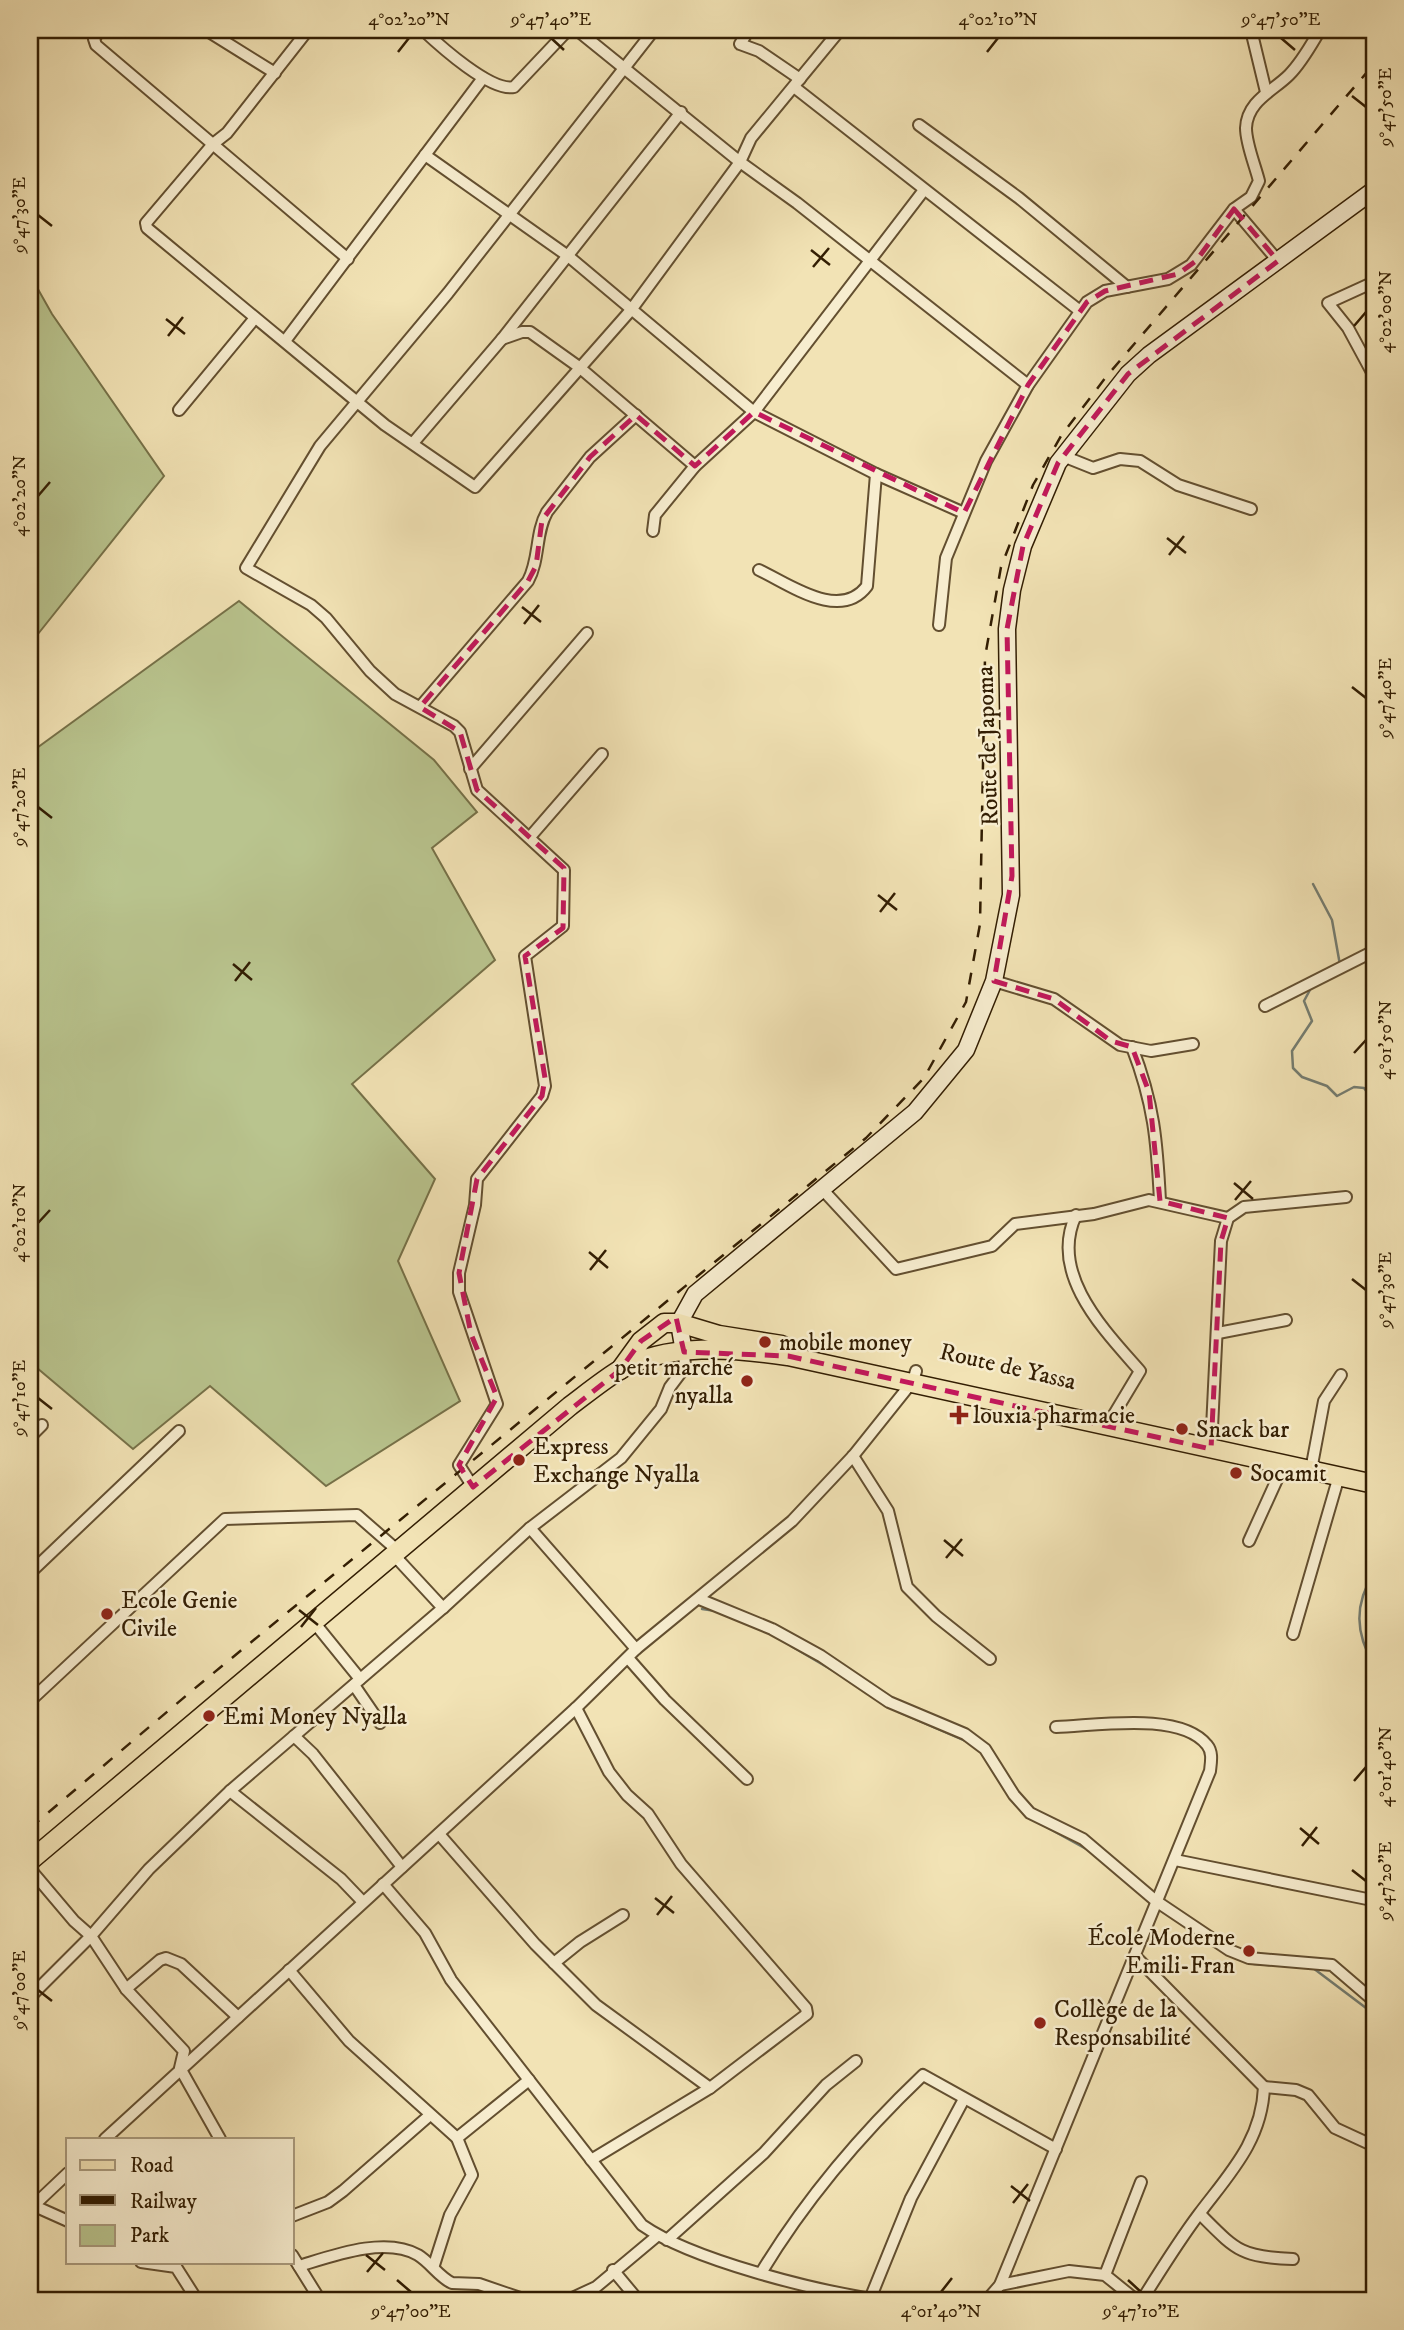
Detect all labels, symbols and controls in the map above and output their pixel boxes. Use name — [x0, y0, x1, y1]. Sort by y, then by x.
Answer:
text: 4°02'20"N — [368, 9, 450, 31]
text: 9°47'40"E — [510, 9, 591, 31]
text: 4°02'10"N — [958, 9, 1038, 31]
text: 9°47'50"E — [1241, 9, 1321, 31]
text: 9°47'50"E — [1375, 67, 1397, 147]
text: 9°47'30"E — [9, 176, 31, 254]
text: 4°02'00"N — [1375, 271, 1397, 353]
text: 4°02'20"N — [9, 455, 31, 537]
text: 9°47'40"E — [1375, 658, 1397, 739]
street label: Route de Japoma — [970, 665, 1006, 827]
text: 9°47'20"E — [9, 767, 31, 847]
text: 4°01'50"N — [1375, 1000, 1397, 1080]
text: 4°02'10"N — [9, 1183, 31, 1263]
text: 9°47'30"E — [1375, 1251, 1397, 1329]
place label: mobile money — [779, 1328, 912, 1358]
marker: mobile money — [757, 1334, 773, 1350]
street label: Route de Yassa — [937, 1337, 1080, 1397]
place label: petit marché nyalla — [614, 1353, 734, 1411]
text: 9°47'10"E — [9, 1359, 31, 1437]
marker: petit marché nyalla — [739, 1373, 755, 1389]
place label: louxia pharmacie — [973, 1401, 1135, 1431]
marker: louxia pharmacie — [951, 1407, 967, 1423]
place label: Snack bar — [1196, 1415, 1289, 1445]
marker: Snack bar — [1174, 1421, 1190, 1437]
place label: Express Exchange Nyalla — [533, 1432, 700, 1490]
marker: Express Exchange Nyalla — [511, 1452, 527, 1468]
place label: Socamit — [1250, 1459, 1327, 1489]
marker: Socamit — [1228, 1465, 1244, 1481]
place label: Ecole Genie Civile — [121, 1586, 238, 1644]
marker: Ecole Genie Civile — [99, 1606, 115, 1622]
place label: Emi Money Nyalla — [223, 1702, 408, 1732]
marker: Emi Money Nyalla — [201, 1708, 217, 1724]
text: 4°01'40"N — [1375, 1726, 1397, 1807]
text: 9°47'20"E — [1375, 1841, 1397, 1921]
place label: École Moderne Emili-Fran — [1087, 1923, 1235, 1981]
marker: École Moderne Emili-Fran — [1241, 1943, 1257, 1959]
text: 9°47'00"E — [9, 1950, 31, 2031]
place label: Collège de la Responsabilité — [1054, 1995, 1191, 2053]
marker: Collège de la Responsabilité — [1032, 2015, 1048, 2031]
legend — [66, 2138, 294, 2264]
text: Road — [130, 2153, 174, 2179]
text: Railway — [130, 2189, 198, 2215]
text: Park — [130, 2223, 170, 2249]
text: 9°47'00"E — [370, 2301, 451, 2323]
text: 4°01'40"N — [901, 2301, 982, 2323]
text: 9°47'10"E — [1102, 2301, 1180, 2323]

